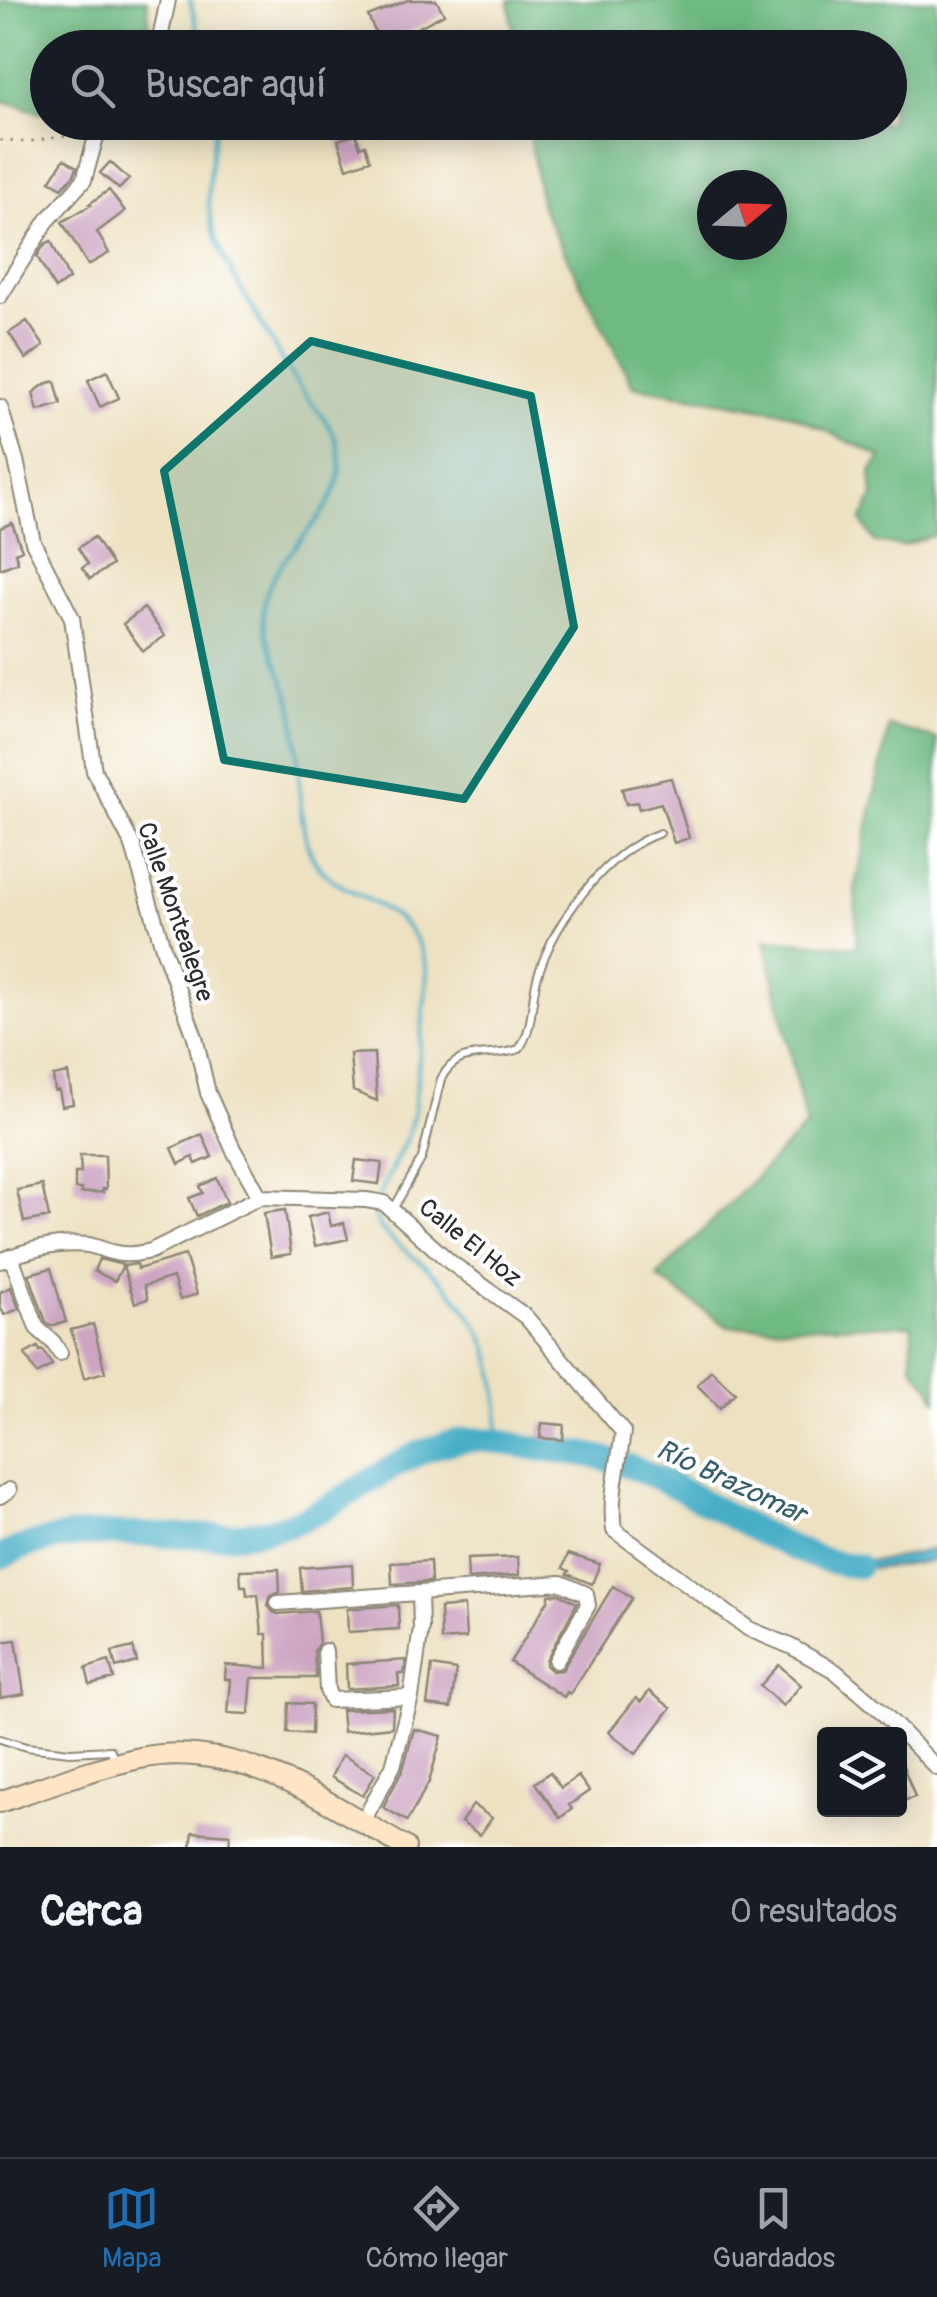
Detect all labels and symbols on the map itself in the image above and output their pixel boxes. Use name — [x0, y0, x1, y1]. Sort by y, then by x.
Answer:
north arrow — [697, 170, 787, 260]
street label: Calle Montealegre — [130, 818, 220, 1006]
street label: Calle El Hoz — [412, 1192, 528, 1294]
water label: Río Brazomar — [651, 1432, 814, 1533]

